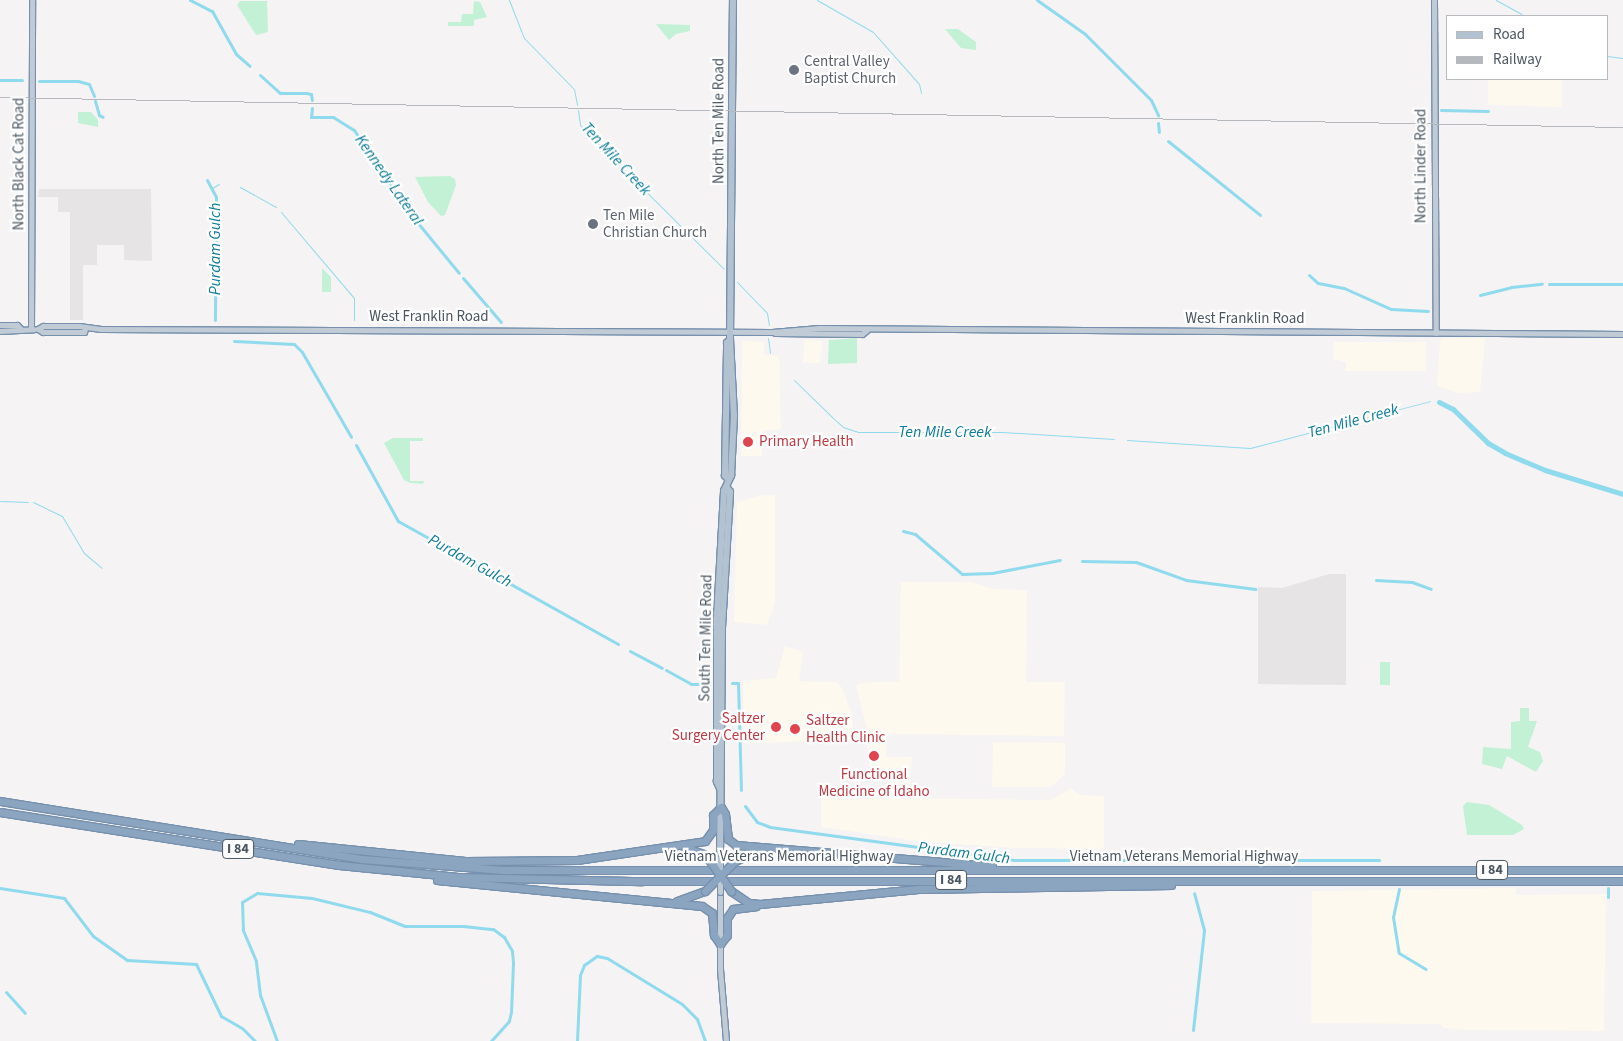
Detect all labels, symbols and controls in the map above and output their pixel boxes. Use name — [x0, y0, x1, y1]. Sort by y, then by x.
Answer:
legend — [1446, 15, 1608, 80]
text: Road — [1493, 24, 1525, 45]
text: Railway — [1493, 49, 1542, 70]
place label: Central Valley Baptist Church — [804, 52, 896, 87]
street label: North Ten Mile Road — [710, 58, 728, 184]
marker: Central Valley Baptist Church — [788, 64, 800, 76]
street label: North Black Cat Road — [10, 98, 28, 230]
street label: North Linder Road — [1412, 109, 1430, 223]
water label: Ten Mile Creek — [577, 118, 655, 200]
water label: Kennedy Lateral — [351, 131, 427, 229]
water label: Purdam Gulch — [205, 203, 225, 295]
place label: Ten Mile Christian Church — [603, 206, 707, 241]
marker: Ten Mile Christian Church — [587, 218, 599, 230]
street label: West Franklin Road — [369, 308, 489, 326]
street label: West Franklin Road — [1185, 310, 1305, 328]
water label: Ten Mile Creek — [1305, 400, 1401, 442]
water label: Ten Mile Creek — [898, 422, 992, 442]
place label: Primary Health — [759, 433, 854, 451]
marker: Primary Health — [741, 435, 755, 449]
water label: Purdam Gulch — [425, 530, 515, 592]
street label: South Ten Mile Road — [696, 574, 716, 702]
place label: Saltzer Surgery Center — [672, 709, 765, 744]
place label: Saltzer Health Clinic — [806, 711, 885, 746]
marker: Saltzer Surgery Center — [769, 720, 783, 734]
marker: Saltzer Health Clinic — [788, 722, 802, 736]
marker: Functional Medicine of Idaho — [867, 749, 881, 763]
place label: Functional Medicine of Idaho — [818, 765, 930, 800]
road number: I 84 — [222, 838, 254, 861]
water label: Purdam Gulch — [917, 838, 1011, 868]
street label: Vietnam Veterans Memorial Highway — [665, 848, 893, 866]
street label: Vietnam Veterans Memorial Highway — [1070, 848, 1298, 866]
road number: I 84 — [1476, 858, 1508, 882]
road number: I 84 — [935, 868, 967, 892]

